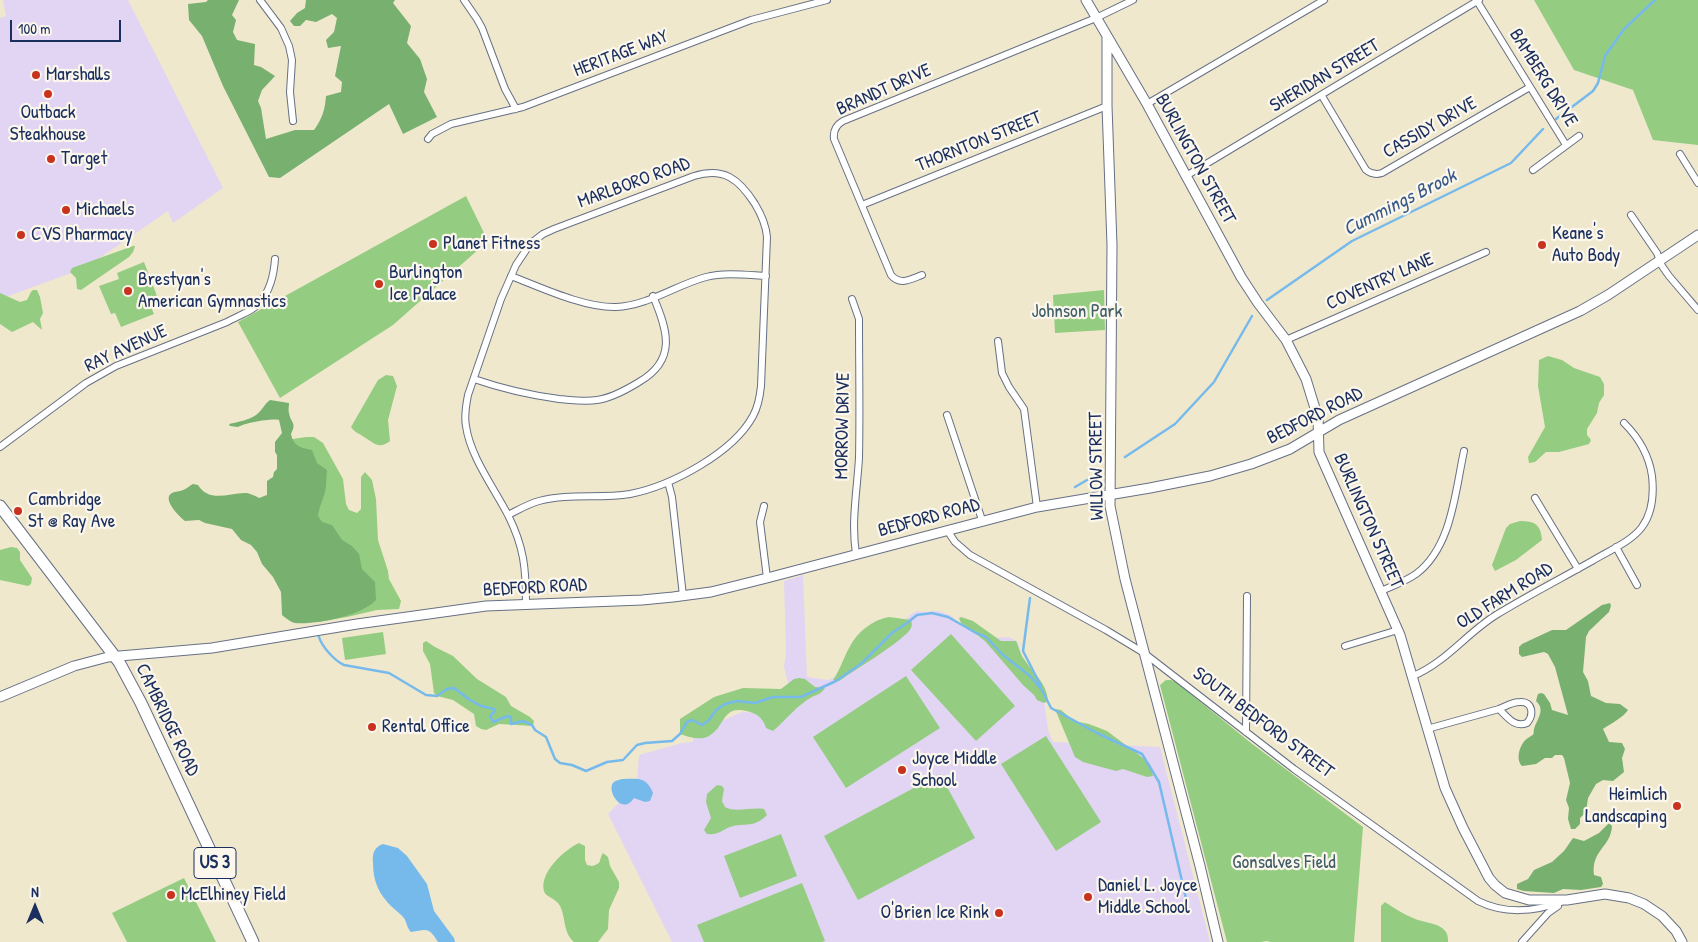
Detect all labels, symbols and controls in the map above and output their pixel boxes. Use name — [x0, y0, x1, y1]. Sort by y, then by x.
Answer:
scale bar — [12, 10, 124, 42]
text: 100 m — [18, 18, 51, 39]
street label: HERITAGE WAY — [570, 25, 672, 83]
street label: BAMBERG DRIVE — [1504, 25, 1582, 131]
street label: SHERIDAN STREET — [1266, 34, 1384, 118]
street label: BRANDT DRIVE — [833, 59, 935, 121]
place label: Marshalls — [46, 64, 110, 86]
marker: Marshalls — [30, 69, 42, 81]
marker: Outback Steakhouse — [42, 88, 54, 100]
street label: BURLINGTON STREET — [1150, 90, 1240, 228]
street label: CASSIDY DRIVE — [1379, 92, 1481, 164]
place label: Outback Steakhouse — [10, 102, 86, 146]
street label: THORNTON STREET — [913, 107, 1045, 177]
place label: Target — [61, 148, 107, 170]
street label: MARLBORO ROAD — [575, 152, 693, 214]
marker: Target — [45, 153, 57, 165]
water label: Cummings Brook — [1340, 164, 1460, 242]
place label: Michaels — [76, 199, 134, 221]
marker: Michaels — [60, 204, 72, 216]
place label: Keane's Auto Body — [1552, 223, 1620, 267]
place label: CVS Pharmacy — [31, 224, 133, 246]
marker: CVS Pharmacy — [15, 229, 27, 241]
place label: Planet Fitness — [443, 233, 540, 255]
marker: Planet Fitness — [427, 238, 439, 250]
marker: Keane's Auto Body — [1536, 239, 1548, 251]
street label: COVENTRY LANE — [1323, 248, 1437, 316]
place label: Burlington Ice Palace — [389, 262, 463, 306]
place label: Brestyan's American Gymnastics — [138, 269, 286, 313]
marker: Burlington Ice Palace — [373, 278, 385, 290]
marker: Brestyan's American Gymnastics — [122, 285, 134, 297]
park label: Johnson Park — [1032, 301, 1122, 323]
street label: RAY AVENUE — [81, 320, 171, 378]
street label: MORROW DRIVE — [831, 372, 855, 480]
street label: BEDFORD ROAD — [1263, 382, 1367, 450]
street label: WILLOW STREET — [1085, 411, 1109, 521]
street label: BURLINGTON STREET — [1328, 450, 1408, 592]
place label: Cambridge St @ Ray Ave — [28, 489, 115, 533]
street label: BEDFORD ROAD — [876, 493, 982, 543]
marker: Cambridge St @ Ray Ave — [12, 505, 24, 517]
street label: OLD FARM ROAD — [1453, 557, 1557, 635]
street label: BEDFORD ROAD — [482, 574, 588, 602]
street label: CAMBRIDGE ROAD — [130, 660, 204, 780]
street label: SOUTH BEDFORD STREET — [1188, 663, 1338, 783]
place label: Rental Office — [382, 716, 470, 738]
marker: Rental Office — [366, 721, 378, 733]
place label: Joyce Middle School — [912, 748, 997, 792]
marker: Joyce Middle School — [896, 764, 908, 776]
place label: Heimlich Landscaping — [1585, 784, 1667, 828]
marker: Heimlich Landscaping — [1671, 800, 1683, 812]
road number: US 3 — [194, 848, 236, 878]
park label: Gonsalves Field — [1232, 852, 1336, 874]
place label: Daniel L. Joyce Middle School — [1098, 875, 1197, 919]
north arrow — [10, 882, 60, 932]
text: N — [31, 882, 39, 901]
place label: McElhiney Field — [181, 884, 285, 906]
marker: McElhiney Field — [165, 889, 177, 901]
marker: Daniel L. Joyce Middle School — [1082, 891, 1094, 903]
place label: O'Brien Ice Rink — [880, 902, 989, 924]
marker: O'Brien Ice Rink — [993, 907, 1005, 919]

